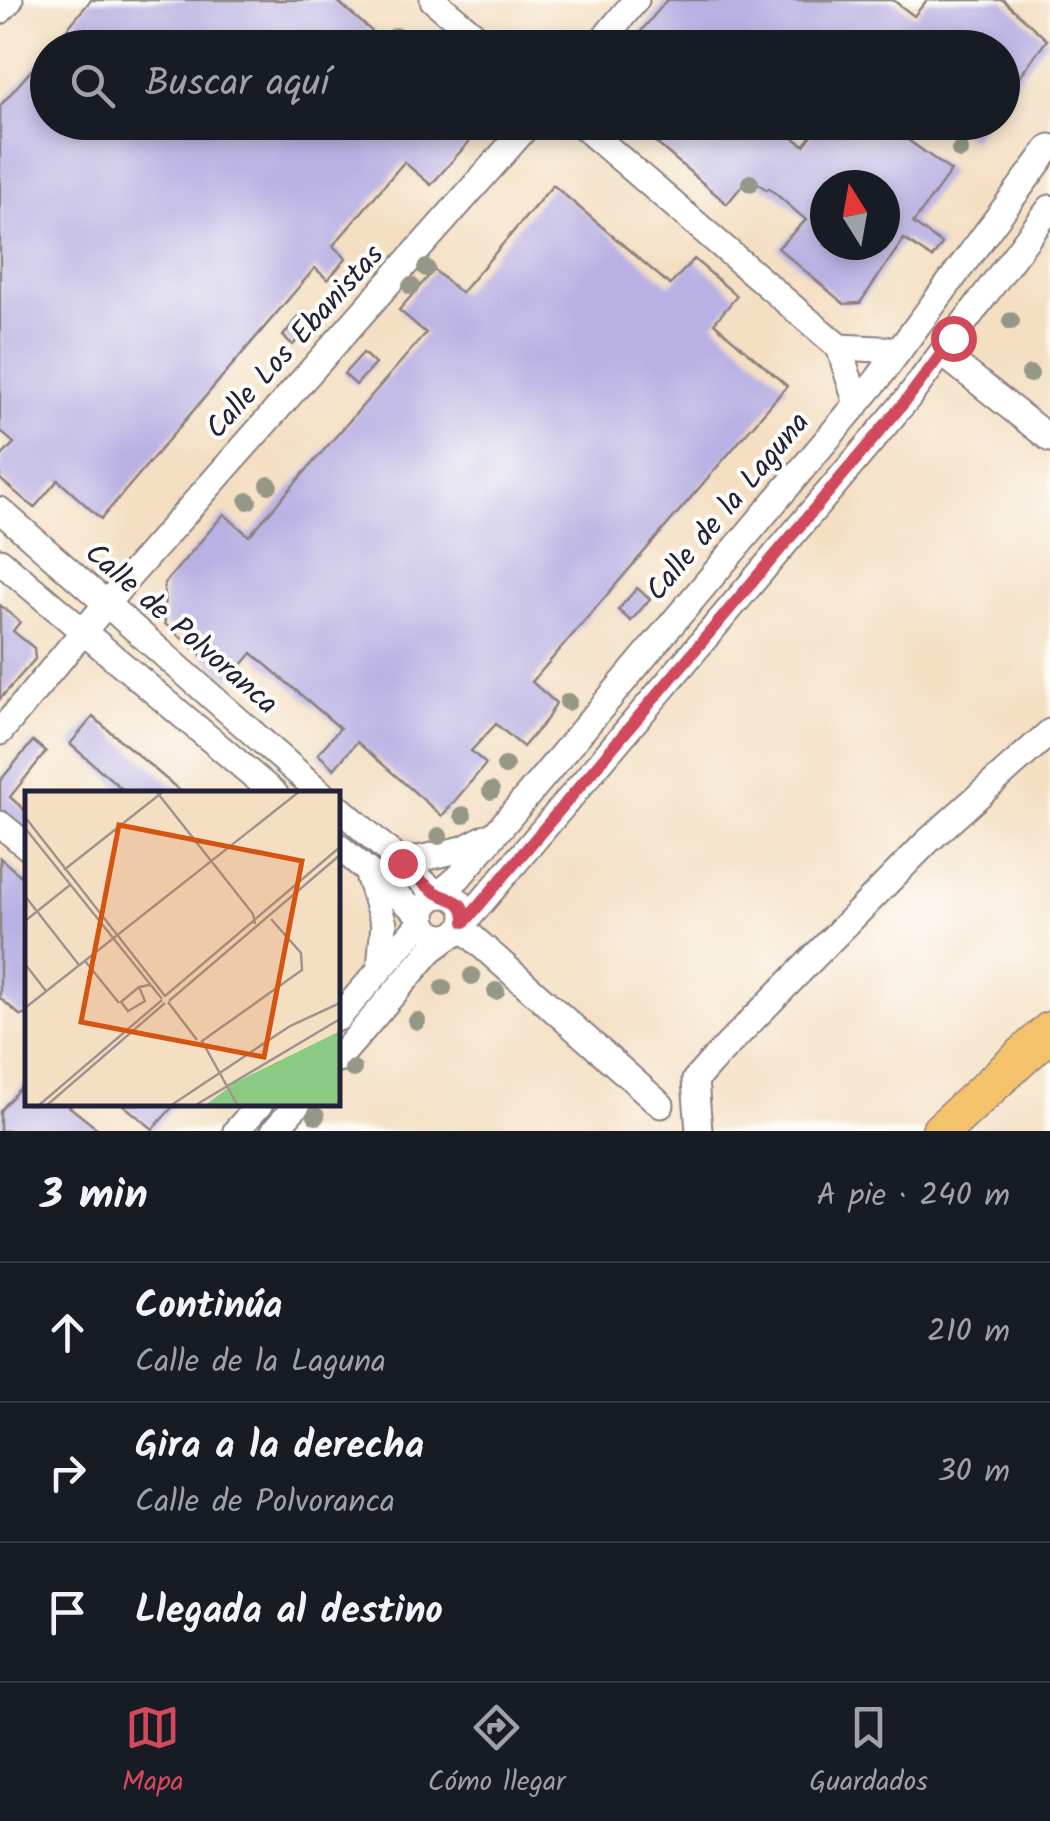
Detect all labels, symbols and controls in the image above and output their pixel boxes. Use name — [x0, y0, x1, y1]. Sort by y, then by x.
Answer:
search box — [30, 30, 1020, 140]
text: Buscar aquí — [145, 55, 329, 115]
icon: search — [65, 58, 120, 113]
north arrow — [810, 170, 900, 260]
street label: Calle Los Ebanistas — [194, 234, 397, 451]
route start — [931, 316, 977, 362]
street label: Calle de la Laguna — [634, 402, 823, 613]
street label: Calle de Polvoranca — [73, 531, 288, 728]
inset map — [25, 791, 340, 1106]
route end — [380, 841, 426, 887]
text: 3 min — [40, 1163, 148, 1230]
text: A pie · 240 m — [817, 1171, 1010, 1222]
text: Continúa — [135, 1277, 282, 1337]
icon: ahead — [40, 1305, 95, 1360]
text: 210 m — [927, 1307, 1010, 1358]
text: Calle de la Laguna — [135, 1337, 386, 1388]
text: Gira a la derecha — [135, 1417, 424, 1477]
icon: right — [40, 1445, 95, 1500]
text: 30 m — [937, 1447, 1010, 1498]
text: Calle de Polvoranca — [135, 1477, 395, 1528]
text: Llegada al destino — [135, 1582, 443, 1642]
icon: arrive — [40, 1585, 95, 1640]
tab: Mapa — [122, 1700, 184, 1805]
tab: Cómo llegar — [428, 1700, 565, 1805]
tab: Guardados — [809, 1700, 928, 1805]

